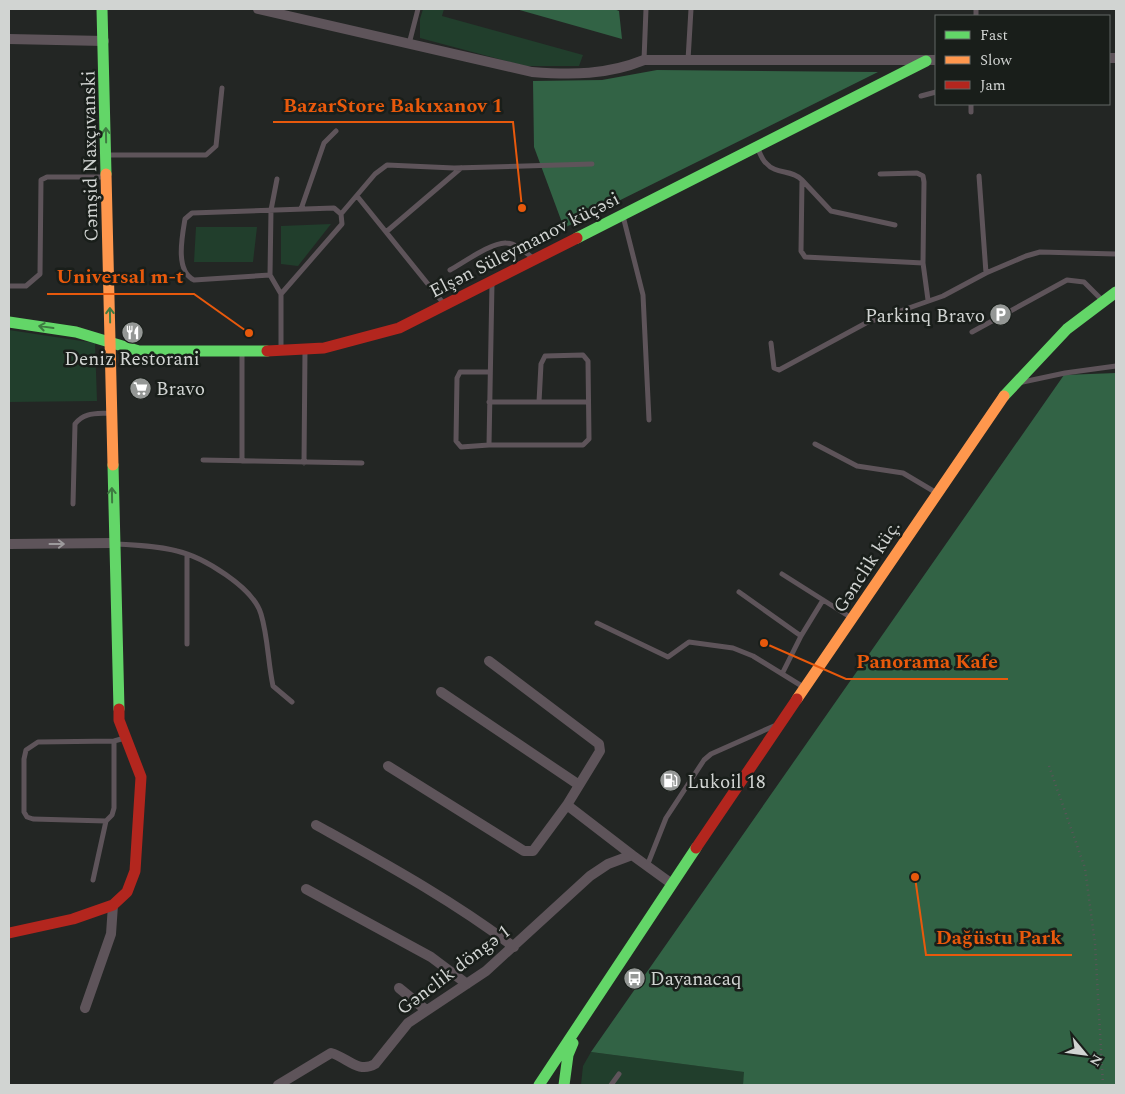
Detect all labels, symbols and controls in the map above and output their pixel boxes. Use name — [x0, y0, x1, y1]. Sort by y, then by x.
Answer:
legend — [935, 15, 1110, 105]
text: Fast — [980, 24, 1008, 47]
text: Slow — [980, 49, 1012, 72]
street label: Cəmşid Naxçıvanski — [75, 70, 106, 242]
text: Jam — [980, 74, 1006, 97]
callout: BazarStore Bakıxanov 1 — [273, 87, 513, 122]
text: BazarStore Bakıxanov 1 — [283, 91, 503, 121]
one-way arrow — [101, 127, 111, 143]
street label: Elşən Süleymanov küçəsi — [425, 185, 625, 306]
callout: Universal m-t — [47, 259, 194, 294]
text: Universal m-t — [56, 262, 184, 292]
place label: Parkinq Bravo — [865, 302, 985, 331]
parking icon: Parkinq Bravo — [989, 303, 1013, 327]
one-way arrow — [105, 307, 114, 323]
restaurant icon: Deniz Restorani — [120, 320, 144, 344]
one-way arrow — [39, 322, 55, 332]
place label: Deniz Restorani — [64, 345, 200, 374]
place label: Bravo — [156, 375, 205, 404]
supermarket icon: Bravo — [128, 376, 152, 400]
one-way arrow — [107, 487, 117, 503]
street label: Gənclik küç. — [826, 515, 908, 619]
one-way arrow — [49, 539, 65, 549]
callout: Panorama Kafe — [846, 644, 1008, 679]
text: Panorama Kafe — [856, 647, 998, 677]
place label: Lukoil 18 — [687, 768, 765, 797]
fuel station icon: Lukoil 18 — [659, 769, 683, 793]
street label: Gənclik döngə 1 — [391, 918, 517, 1023]
callout: Dağüstu Park — [926, 920, 1072, 955]
text: Dağüstu Park — [936, 923, 1062, 953]
place label: Dayanacaq — [650, 965, 742, 994]
bus stop icon: Dayanacaq — [622, 966, 646, 990]
north arrow — [1060, 1029, 1110, 1079]
text: N — [1084, 1050, 1108, 1070]

